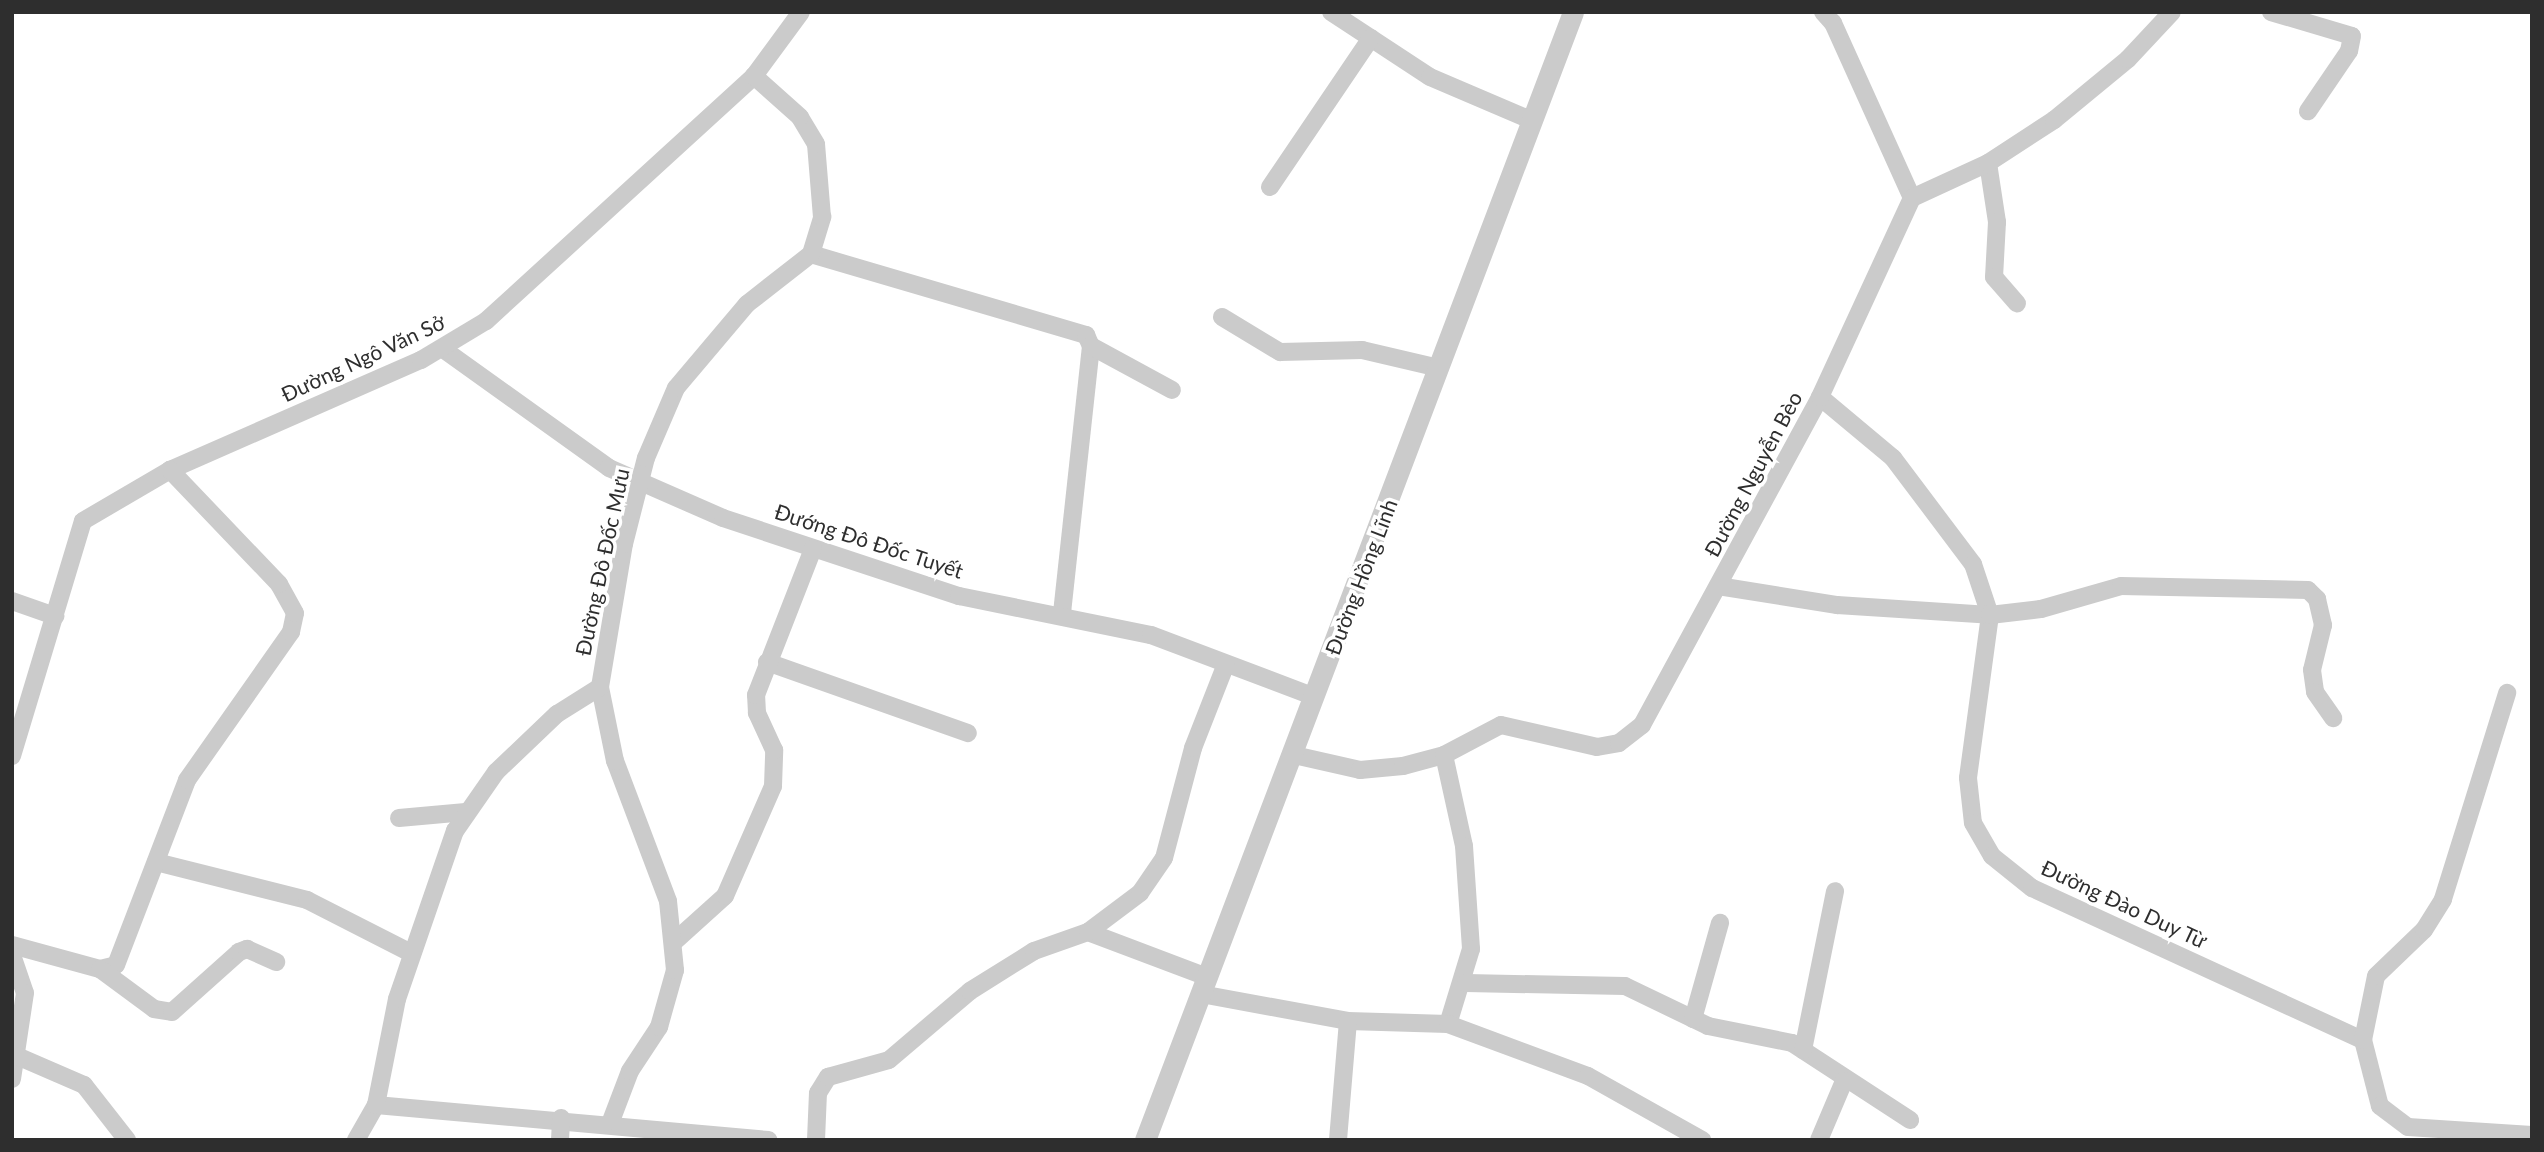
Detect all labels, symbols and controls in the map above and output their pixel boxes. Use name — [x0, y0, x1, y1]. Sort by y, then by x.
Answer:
street label: Đường Ngô Văn Sở — [277, 309, 449, 407]
street label: Đường Nguyễn Bèo — [1699, 387, 1807, 561]
street label: Đường Đô Đốc Mưu — [570, 466, 634, 658]
street label: Đường Hồng Lĩnh — [1320, 495, 1402, 659]
street label: Đướng Đô Đốc Tuyết — [771, 498, 967, 584]
street label: Đường Đào Duy Từ — [2037, 854, 2211, 954]

